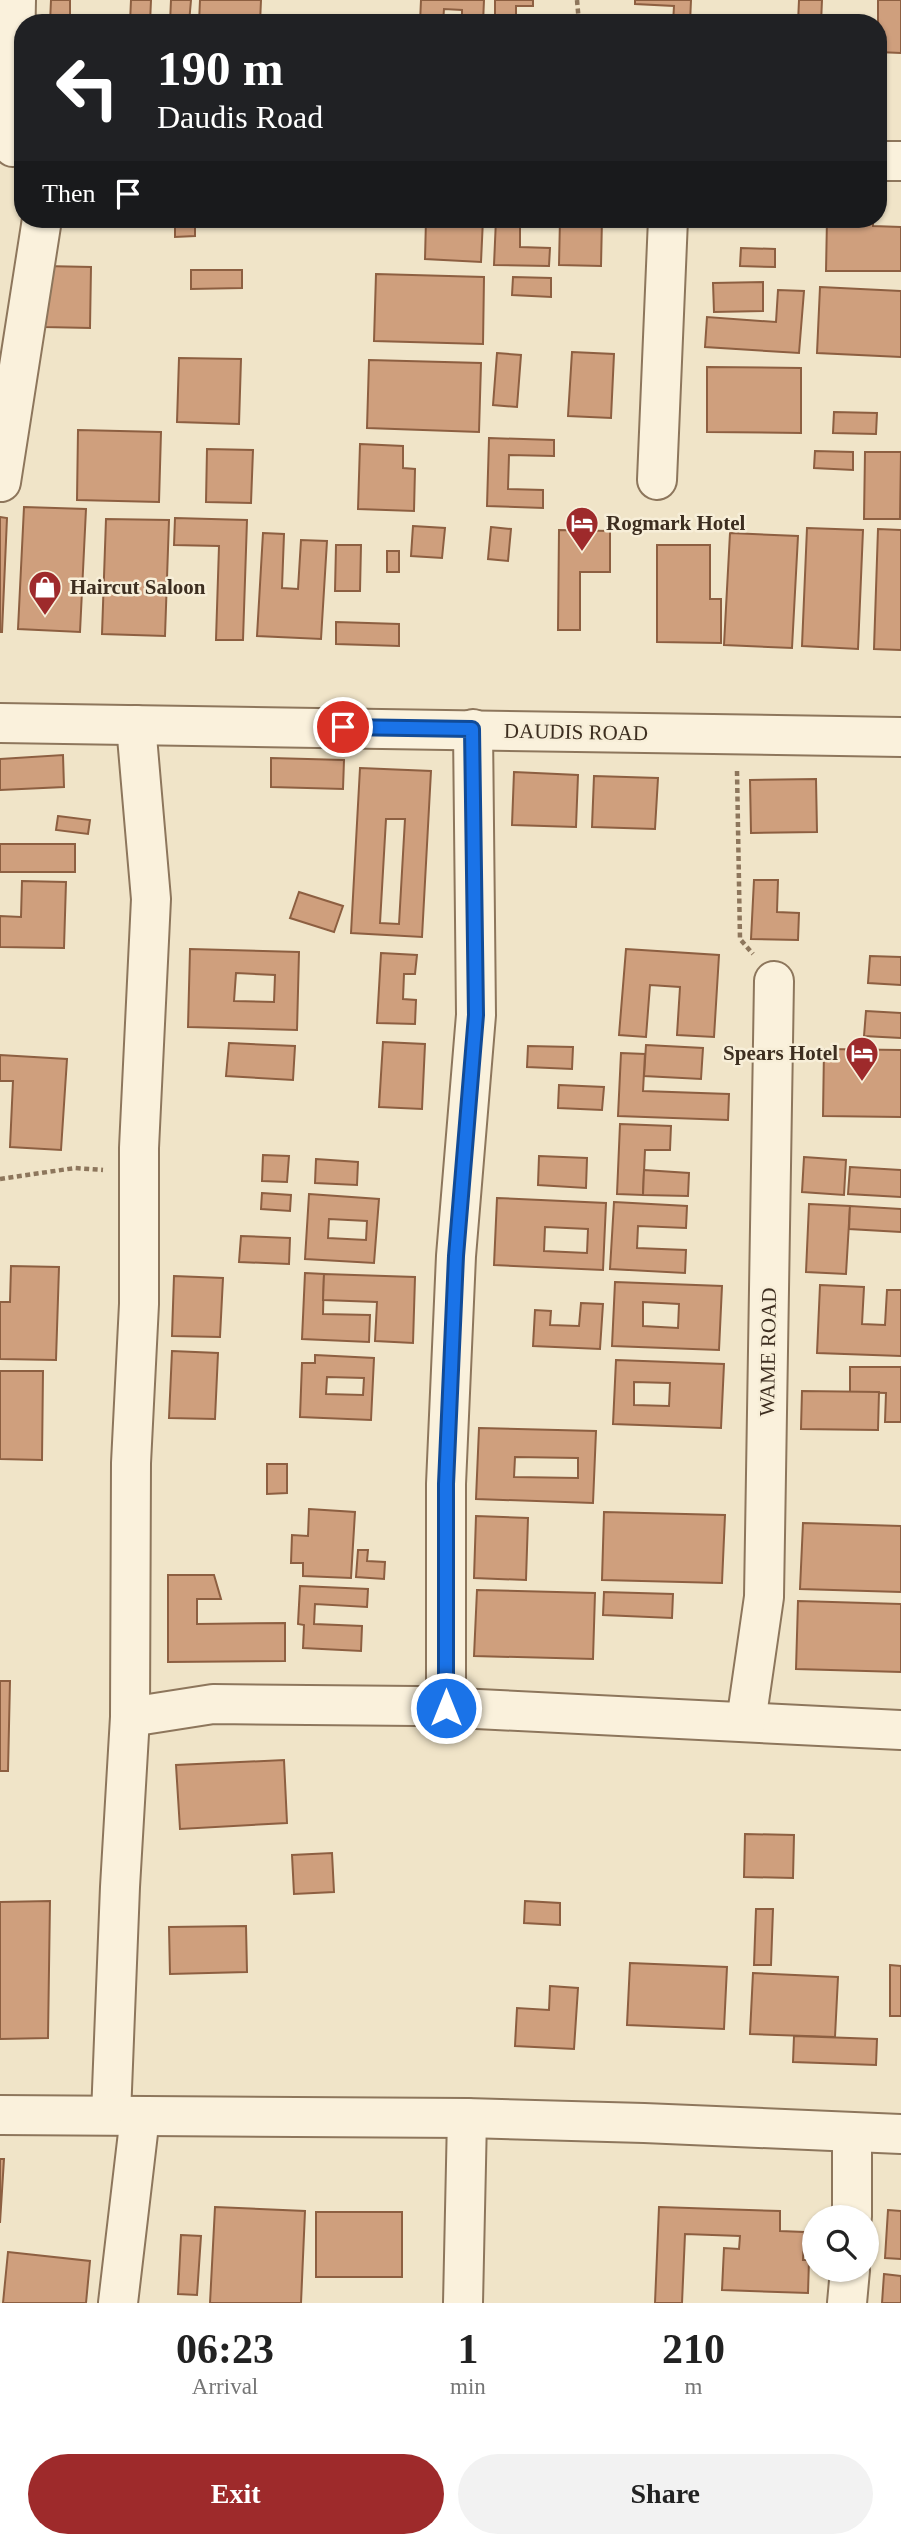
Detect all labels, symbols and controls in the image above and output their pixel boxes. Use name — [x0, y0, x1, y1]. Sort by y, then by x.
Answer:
text: 190 m — [157, 41, 284, 96]
icon: left — [42, 42, 133, 133]
text: Daudis Road — [157, 99, 323, 135]
icon: arrive — [109, 175, 147, 213]
text: Then — [42, 179, 95, 208]
hotel icon: Rogmark Hotel — [563, 504, 601, 553]
place label: Rogmark Hotel — [606, 511, 746, 535]
shop icon: Haircut Saloon — [26, 568, 64, 617]
place label: Haircut Saloon — [70, 575, 206, 599]
pin — [313, 697, 373, 757]
icon: arrive — [324, 708, 362, 746]
street label: DAUDIS ROAD — [504, 719, 648, 745]
hotel icon: Spears Hotel — [843, 1034, 881, 1083]
place label: Spears Hotel — [723, 1041, 838, 1065]
street label: WAME ROAD — [755, 1287, 781, 1417]
position arrow — [409, 1671, 483, 1745]
map controls — [802, 2205, 879, 2282]
button: search — [802, 2205, 879, 2282]
text: 06:23 — [176, 2326, 274, 2372]
text: 1 — [457, 2326, 478, 2372]
text: 210 — [662, 2326, 725, 2372]
text: Arrival — [192, 2374, 258, 2399]
text: min — [450, 2374, 486, 2399]
text: m — [684, 2374, 702, 2399]
button: Exit — [28, 2454, 444, 2534]
button: Share — [458, 2454, 873, 2534]

